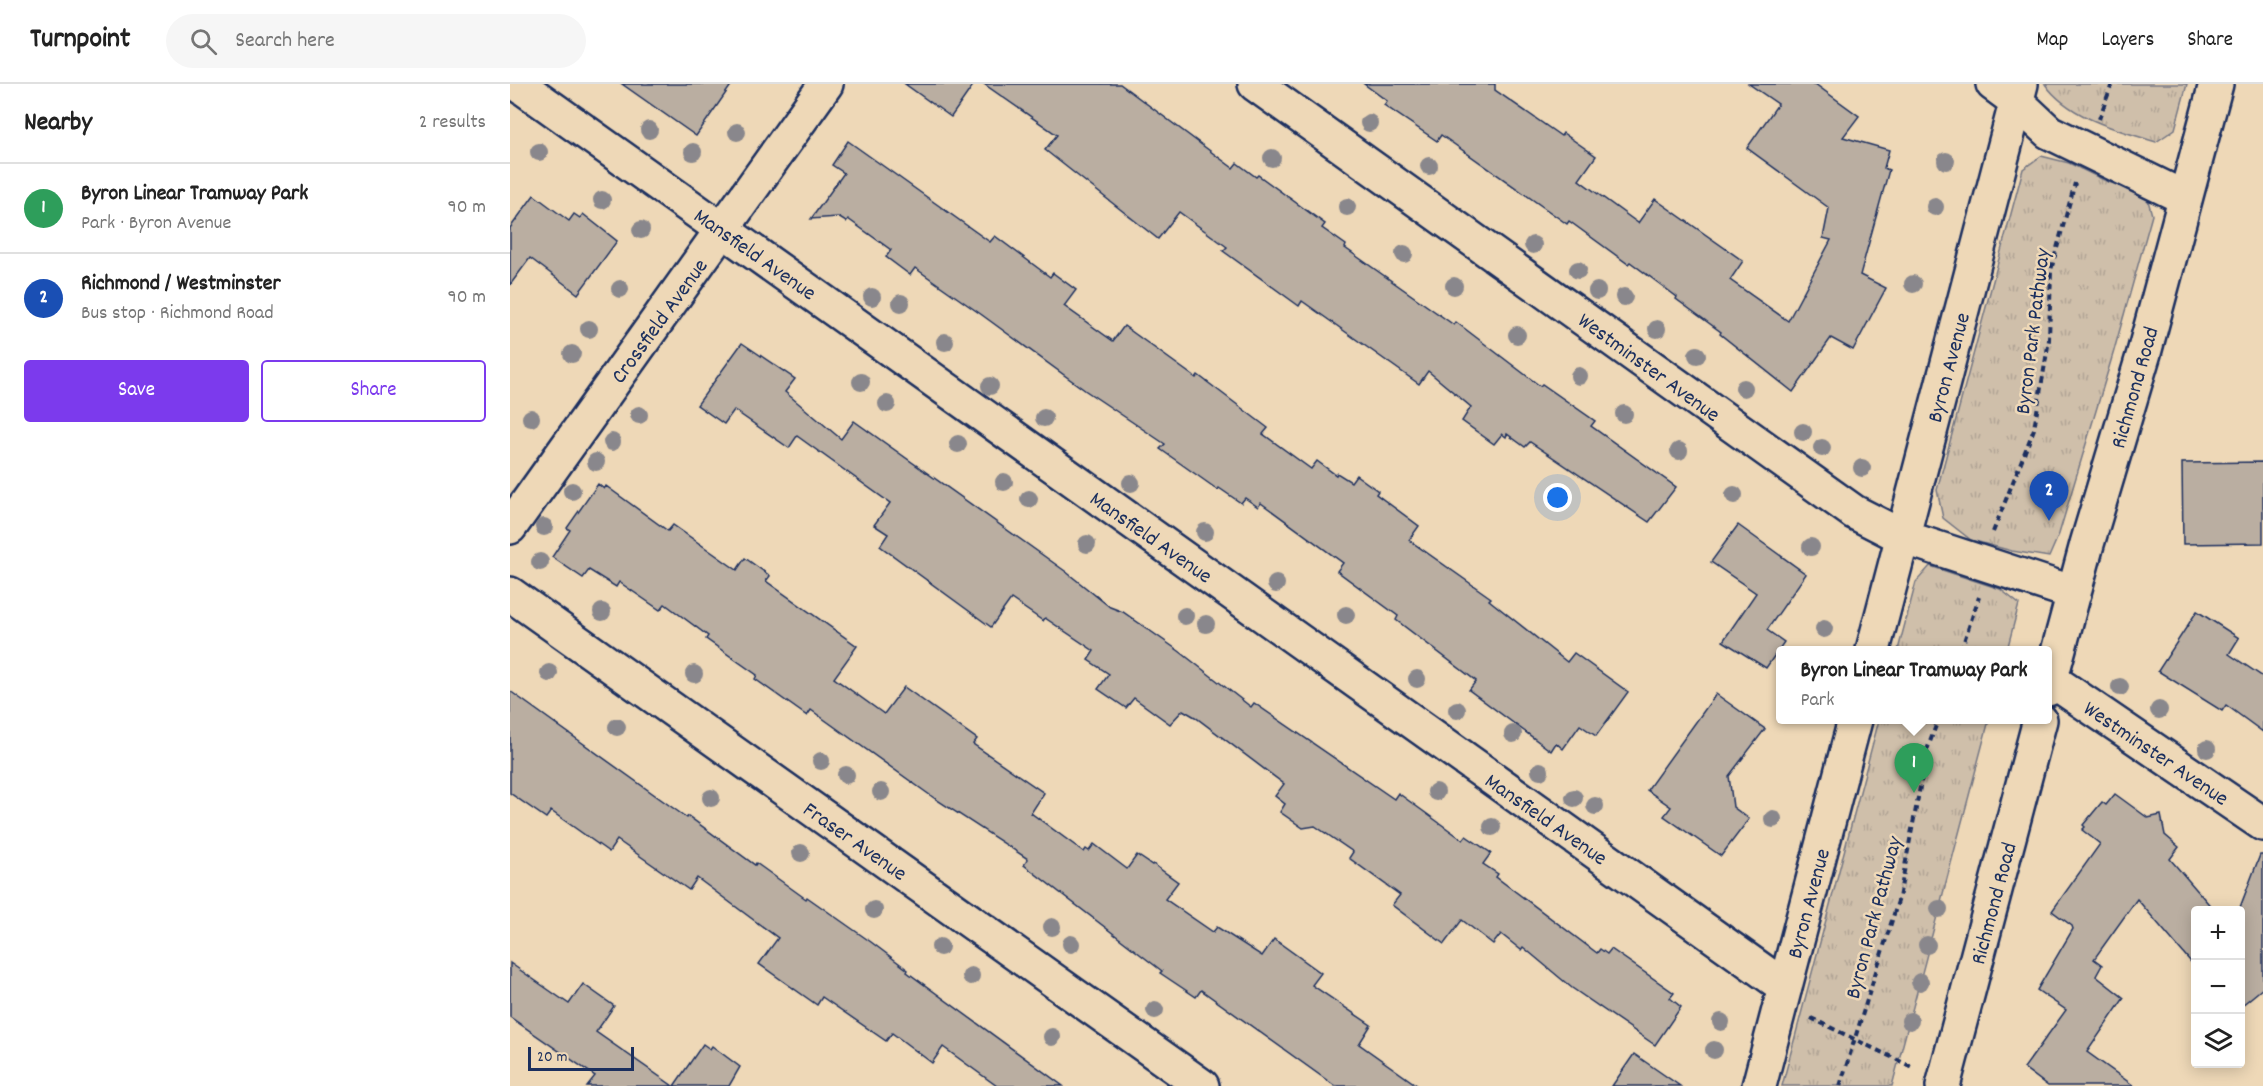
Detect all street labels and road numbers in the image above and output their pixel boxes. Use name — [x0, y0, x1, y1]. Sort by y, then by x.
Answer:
street label: Mansfield Avenue — [686, 202, 822, 310]
street label: Byron Park Pathway — [2009, 246, 2060, 416]
street label: Crossfield Avenue — [605, 253, 717, 391]
street label: Westminster Avenue — [1570, 306, 1726, 431]
street label: Byron Avenue — [1921, 309, 1980, 426]
street label: Richmond Road — [2104, 324, 2169, 452]
street label: Mansfield Avenue — [1082, 485, 1218, 593]
street label: Westminster Avenue — [2076, 695, 2234, 815]
street label: Mansfield Avenue — [1477, 767, 1613, 875]
street label: Fraser Avenue — [796, 796, 912, 890]
street label: Byron Park Pathway — [1839, 832, 1912, 1003]
street label: Richmond Road — [1964, 839, 2027, 968]
street label: Byron Avenue — [1781, 845, 1840, 962]

